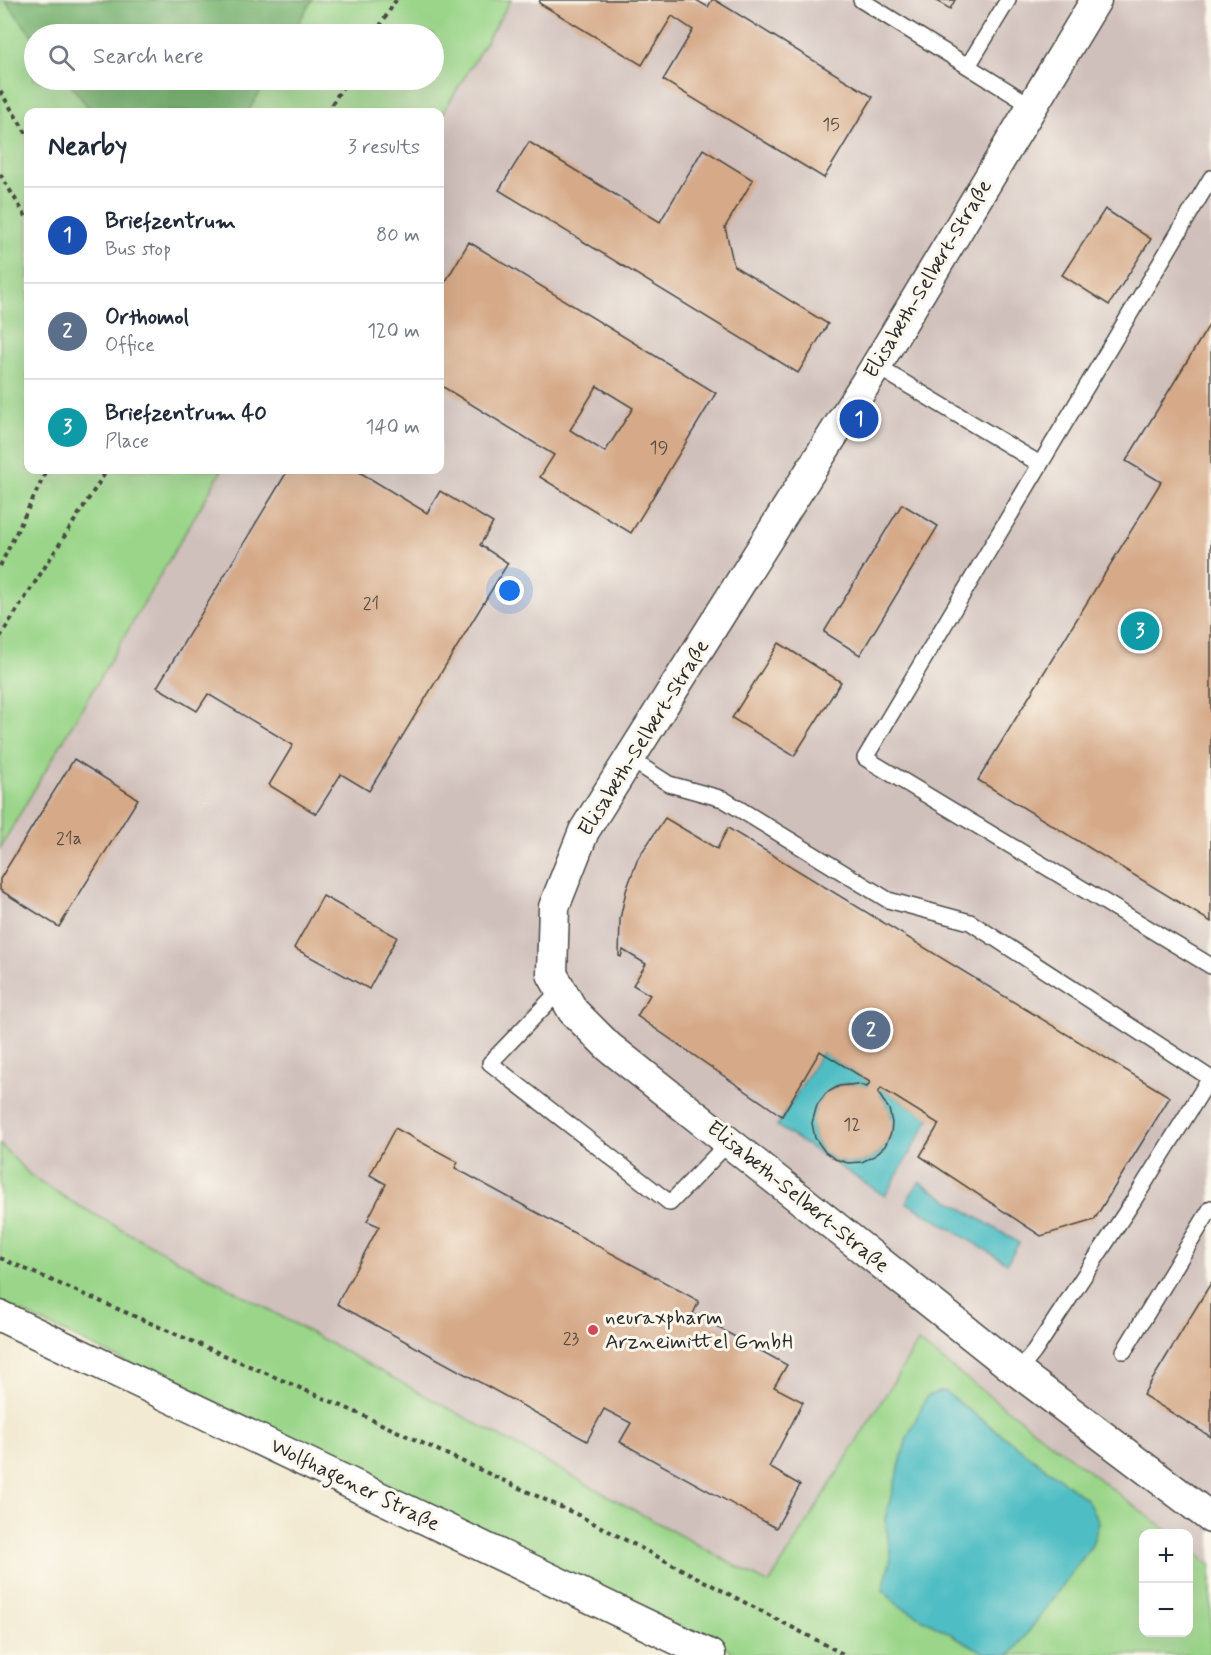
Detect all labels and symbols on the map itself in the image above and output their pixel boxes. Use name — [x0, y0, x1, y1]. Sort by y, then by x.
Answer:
house number: 15 — [822, 113, 840, 137]
street label: Elisabeth-Selbert-Straße — [857, 174, 999, 384]
pin: 1 — [840, 396, 878, 442]
house number: 19 — [650, 436, 668, 460]
your location — [495, 576, 524, 605]
house number: 21 — [363, 592, 379, 616]
pin: 3 — [1120, 608, 1160, 654]
street label: Elisabeth-Selbert-Straße — [572, 634, 716, 842]
house number: 21a — [56, 827, 82, 851]
pin: 2 — [852, 1008, 890, 1052]
house number: 12 — [843, 1113, 861, 1137]
street label: Elisabeth-Selbert-Straße — [701, 1115, 895, 1279]
place label: neuraxpharm Arzneimittel GmbH — [605, 1304, 793, 1356]
marker: neuraxpharm Arzneimittel GmbH — [586, 1323, 600, 1337]
house number: 23 — [563, 1327, 580, 1351]
street label: Wolfhagener Straße — [265, 1432, 444, 1540]

